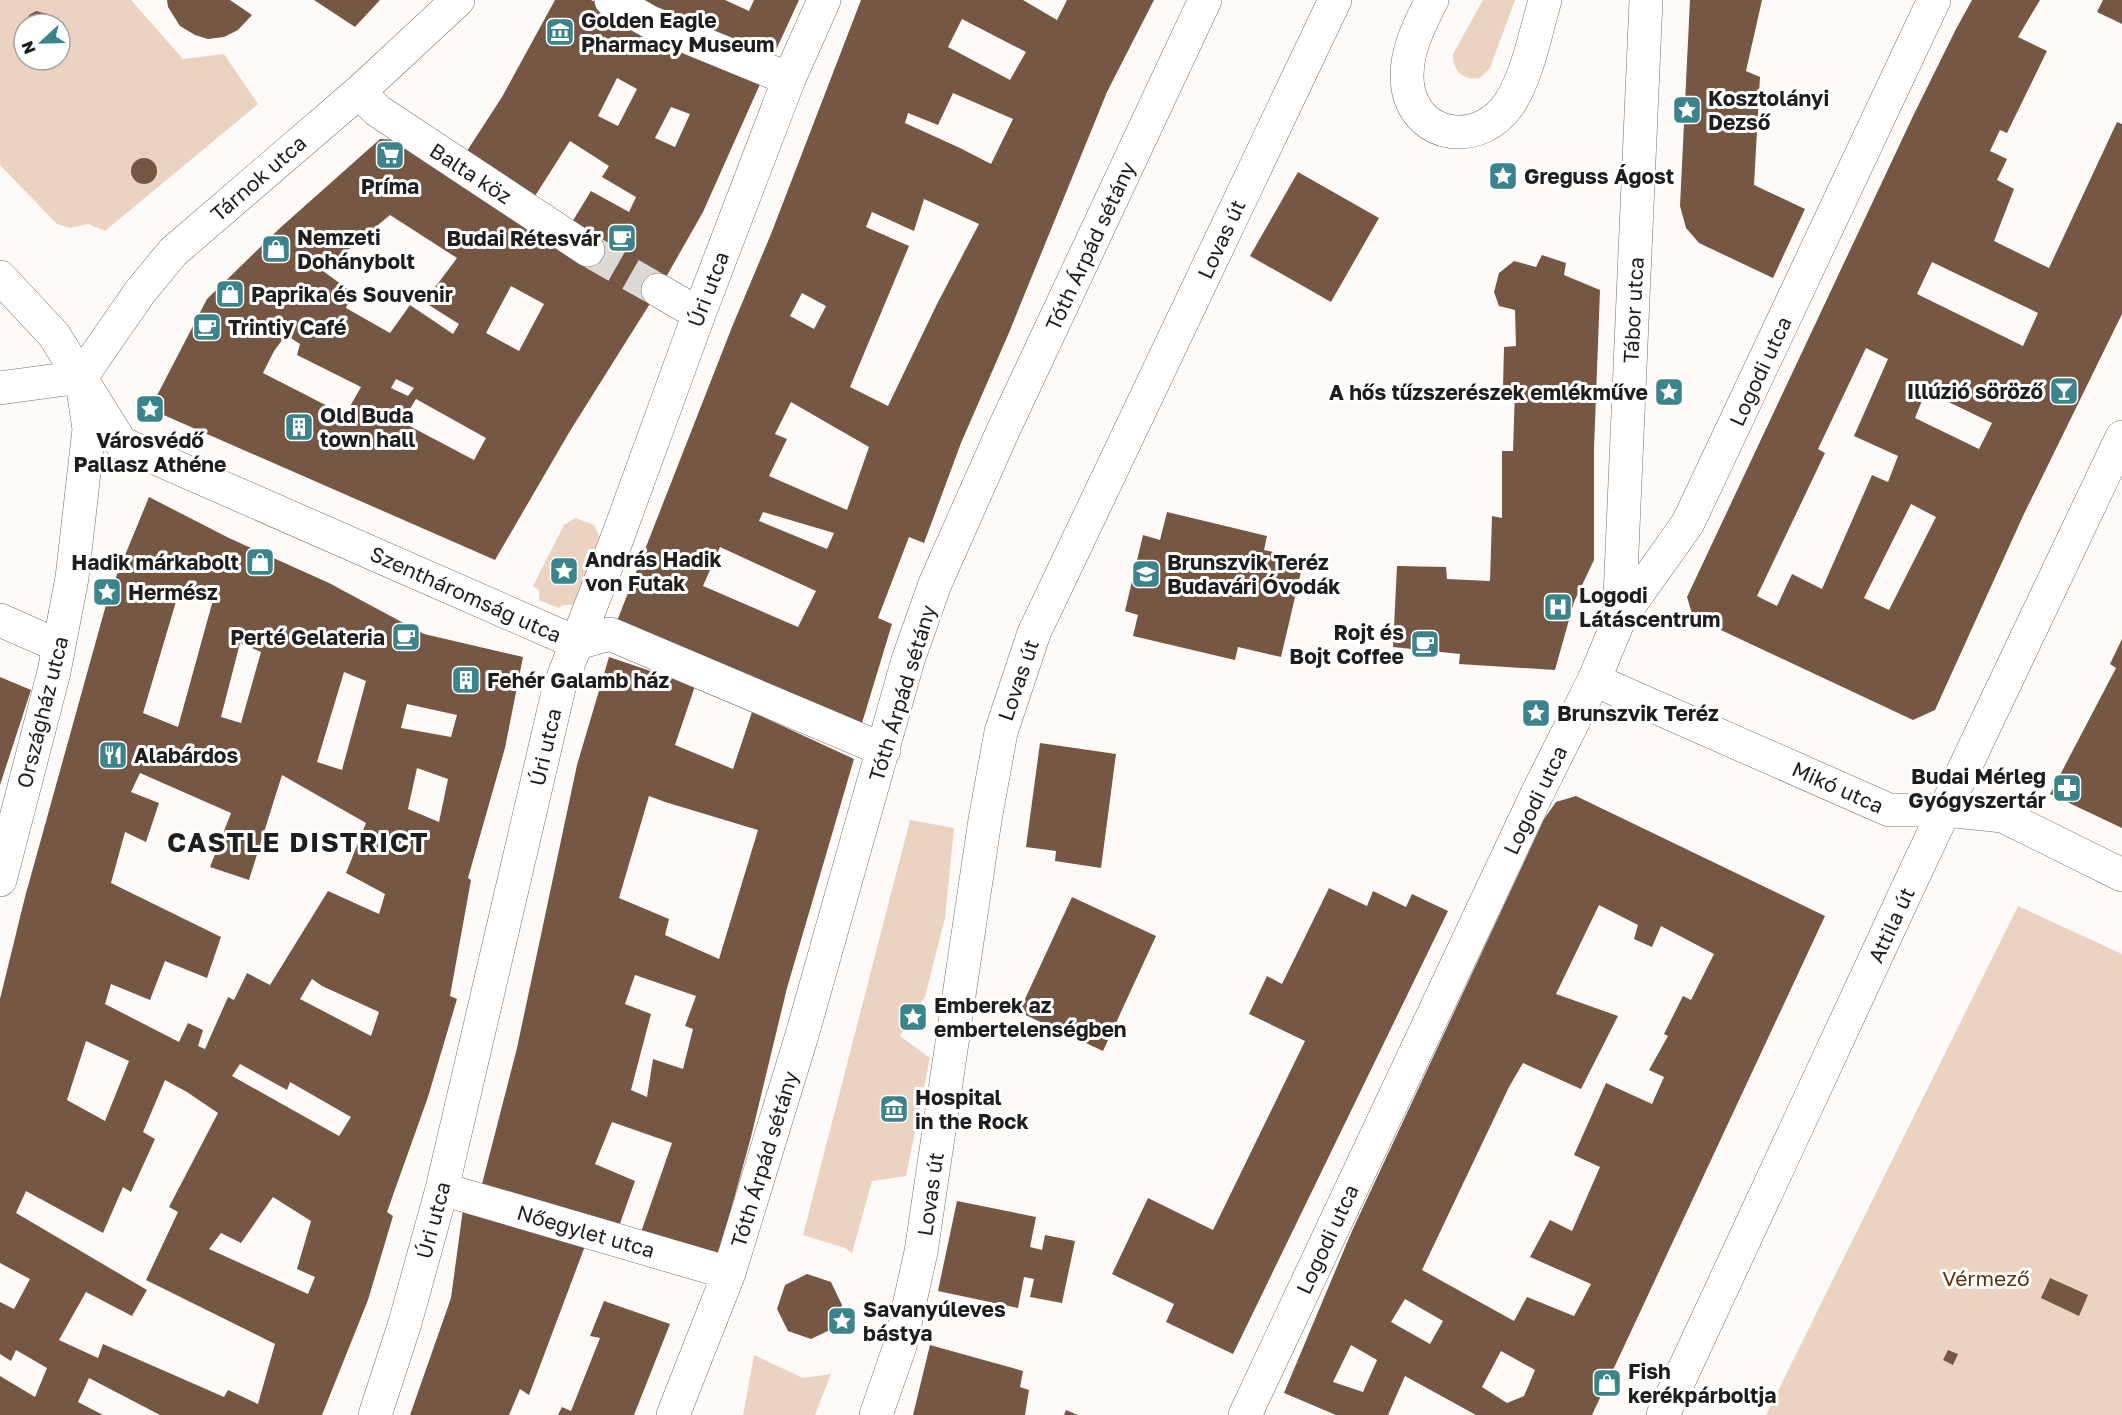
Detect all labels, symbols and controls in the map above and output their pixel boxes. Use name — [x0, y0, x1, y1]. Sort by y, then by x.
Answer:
place label: Golden Eagle Pharmacy Museum — [581, 7, 774, 57]
north arrow — [12, 12, 72, 72]
museum icon: Golden Eagle Pharmacy Museum — [544, 16, 576, 48]
text: N — [17, 38, 40, 57]
place label: Kosztolányi Dezső — [1708, 85, 1829, 135]
place icon: Kosztolányi Dezső — [1671, 94, 1703, 126]
street label: Tárnok utca — [205, 129, 311, 227]
street label: Balta köz — [425, 137, 517, 209]
supermarket icon: Príma — [374, 139, 406, 171]
street label: Tóth Árpád sétány — [1039, 157, 1141, 335]
place icon: Greguss Ágost — [1487, 160, 1519, 192]
place label: Greguss Ágost — [1524, 163, 1674, 189]
place label: Príma — [361, 173, 419, 199]
street label: Lovas út — [1191, 195, 1251, 283]
cafe icon: Budai Rétesvár — [606, 222, 638, 254]
place label: Nemzeti Dohánybolt — [297, 224, 415, 274]
place label: Budai Rétesvár — [446, 225, 601, 251]
shop icon: Nemzeti Dohánybolt — [260, 233, 292, 265]
street label: Úri utca — [682, 248, 734, 330]
street label: Tábor utca — [1617, 256, 1649, 364]
shop icon: Paprika és Souvenir — [214, 278, 246, 310]
place label: Paprika és Souvenir — [251, 281, 453, 307]
cafe icon: Trintiy Café — [191, 311, 223, 343]
street label: Logodi utca — [1723, 312, 1797, 430]
place label: Trintiy Café — [228, 314, 347, 340]
bar icon: Illúzió söröző — [2048, 375, 2080, 407]
place icon: A hős tűzszerészek emlékműve — [1653, 376, 1685, 408]
place label: Illúzió söröző — [1907, 378, 2044, 404]
place label: A hős tűzszerészek emlékműve — [1329, 379, 1648, 405]
place icon: Városvédő Pallasz Athéne — [134, 393, 166, 425]
place label: Old Buda town hall — [320, 402, 415, 452]
building icon: Old Buda town hall — [283, 411, 315, 443]
place label: Városvédő Pallasz Athéne — [74, 427, 226, 477]
street label: Szentháromság utca — [366, 540, 566, 648]
shop icon: Hadik márkabolt — [244, 546, 276, 578]
place label: András Hadik von Futak — [585, 546, 722, 596]
place label: Hadik márkabolt — [71, 549, 239, 575]
place label: Brunszvik Teréz Budavári Óvodák — [1167, 549, 1341, 599]
place icon: András Hadik von Futak — [548, 555, 580, 587]
school or university icon: Brunszvik Teréz Budavári Óvodák — [1130, 558, 1162, 590]
place icon: Hermész — [91, 576, 123, 608]
place label: Hermész — [128, 579, 218, 605]
place label: Logodi Látáscentrum — [1579, 582, 1720, 632]
hospital icon: Logodi Látáscentrum — [1542, 591, 1574, 623]
street label: Tóth Árpád sétány — [863, 601, 941, 784]
place label: Rojt és Bojt Coffee — [1289, 619, 1404, 669]
cafe icon: Perté Gelateria — [390, 621, 422, 653]
place label: Perté Gelateria — [230, 624, 385, 650]
cafe icon: Rojt és Bojt Coffee — [1409, 628, 1441, 660]
street label: Országház utca — [11, 633, 73, 791]
street label: Lovas út — [992, 636, 1044, 724]
building icon: Fehér Galamb ház — [450, 664, 482, 696]
place label: Fehér Galamb ház — [487, 667, 669, 693]
place icon: Brunszvik Teréz — [1520, 697, 1552, 729]
place label: Brunszvik Teréz — [1557, 700, 1719, 726]
street label: Úri utca — [523, 706, 567, 788]
restaurant icon: Alabárdos — [97, 739, 129, 771]
street label: Logodi utca — [1497, 741, 1573, 859]
place label: Alabárdos — [134, 742, 238, 768]
street label: Mikó utca — [1788, 755, 1888, 819]
place label: Budai Mérleg Gyógyszertár — [1908, 763, 2046, 813]
pharmacy icon: Budai Mérleg Gyógyszertár — [2051, 772, 2083, 804]
district label: CASTLE DISTRICT — [167, 826, 429, 858]
street label: Attila út — [1862, 883, 1920, 967]
place label: Emberek az embertelenségben — [934, 992, 1127, 1042]
place icon: Emberek az embertelenségben — [897, 1001, 929, 1033]
street label: Tóth Árpád sétány — [725, 1067, 803, 1250]
place label: Hospital in the Rock — [915, 1084, 1029, 1134]
museum icon: Hospital in the Rock — [878, 1093, 910, 1125]
street label: Lovas út — [911, 1150, 949, 1238]
street label: Úri utca — [410, 1179, 456, 1261]
street label: Logodi utca — [1290, 1180, 1364, 1298]
street label: Nőegylet utca — [514, 1199, 658, 1263]
park label: Vérmező — [1942, 1265, 2030, 1291]
place label: Savanyúleves bástya — [863, 1296, 1006, 1346]
place icon: Savanyúleves bástya — [826, 1305, 858, 1337]
place label: Fish kerékpárboltja — [1628, 1358, 1776, 1408]
shop icon: Fish kerékpárboltja — [1591, 1367, 1623, 1399]

